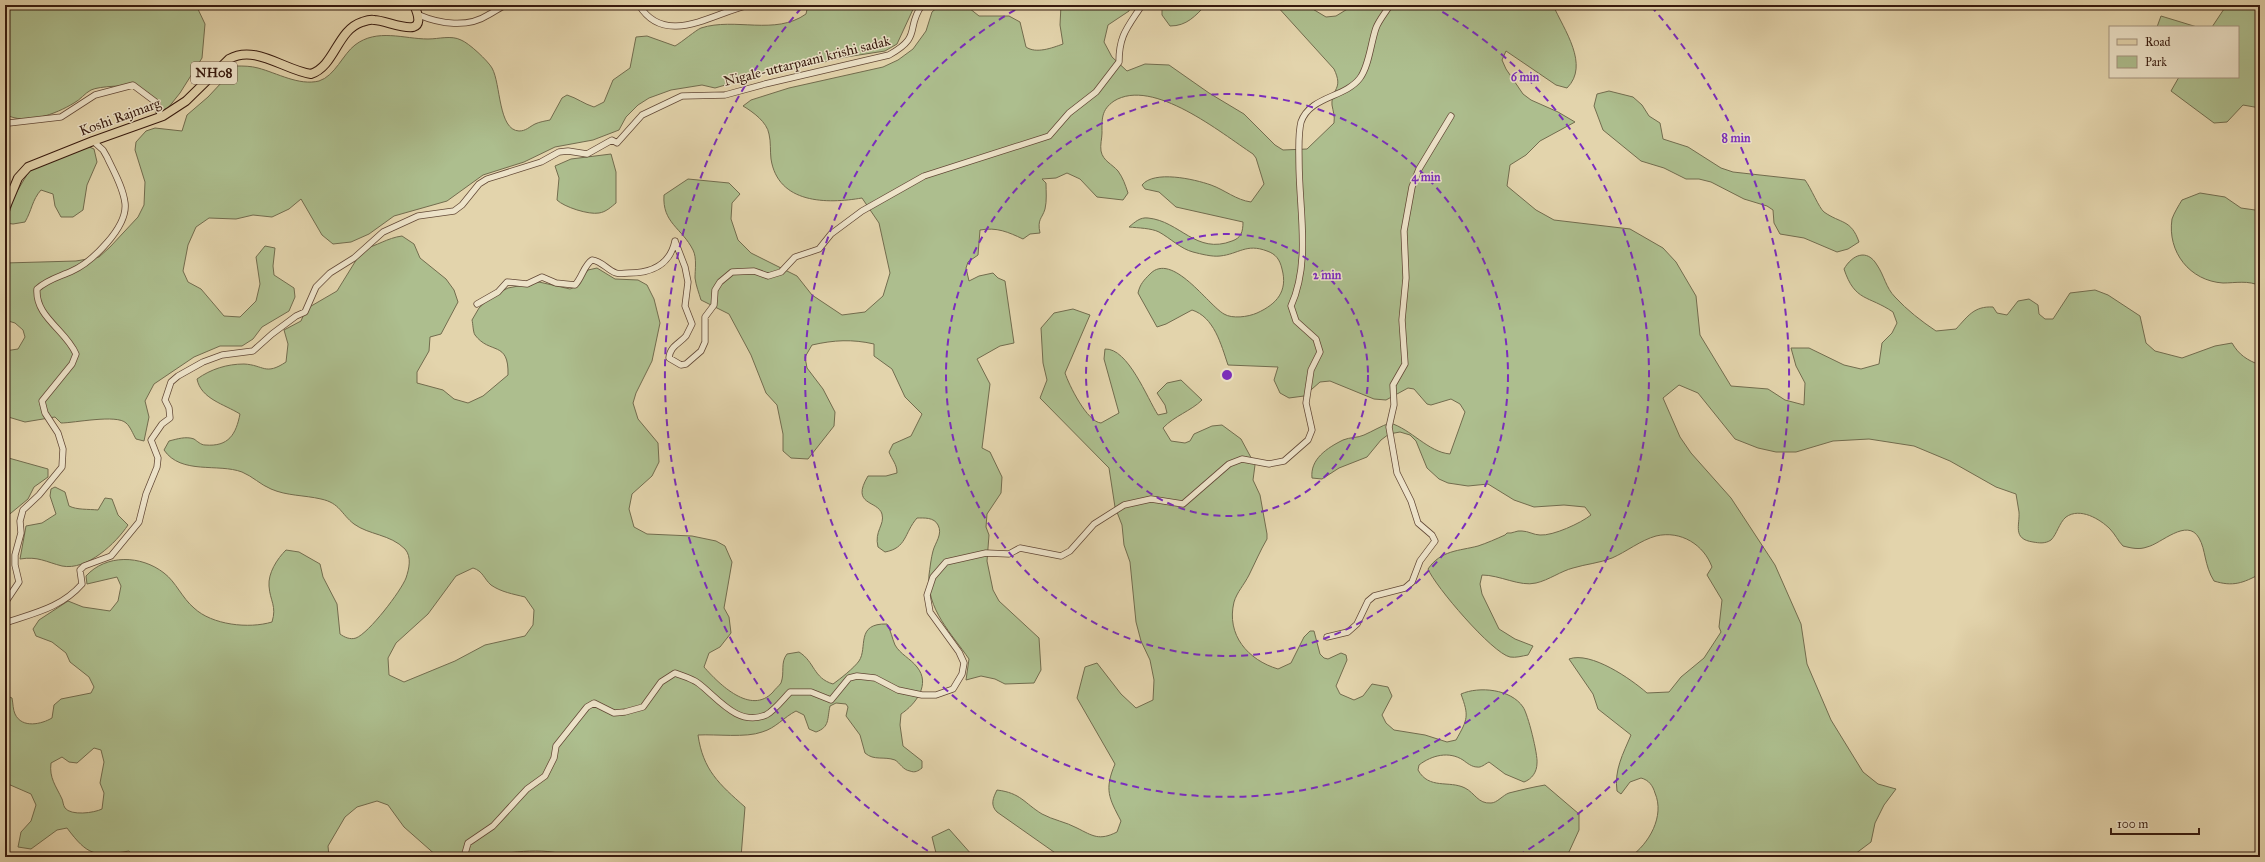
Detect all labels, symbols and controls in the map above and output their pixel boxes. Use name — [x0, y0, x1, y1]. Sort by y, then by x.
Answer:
legend — [2109, 26, 2239, 78]
street label: Nigale-uttarpaani krishi sadak — [722, 32, 893, 90]
text: Road — [2145, 35, 2171, 49]
text: Park — [2145, 55, 2167, 69]
road number: NH08 — [191, 62, 237, 84]
text: 6 min — [1511, 70, 1540, 84]
street label: Koshi Rajmarg — [77, 94, 163, 140]
text: 8 min — [1722, 131, 1751, 145]
text: 4 min — [1411, 170, 1441, 185]
text: 2 min — [1313, 268, 1342, 282]
centre of rings — [1220, 368, 1234, 382]
scale bar — [2111, 810, 2199, 836]
text: 100 m — [2117, 817, 2148, 831]

